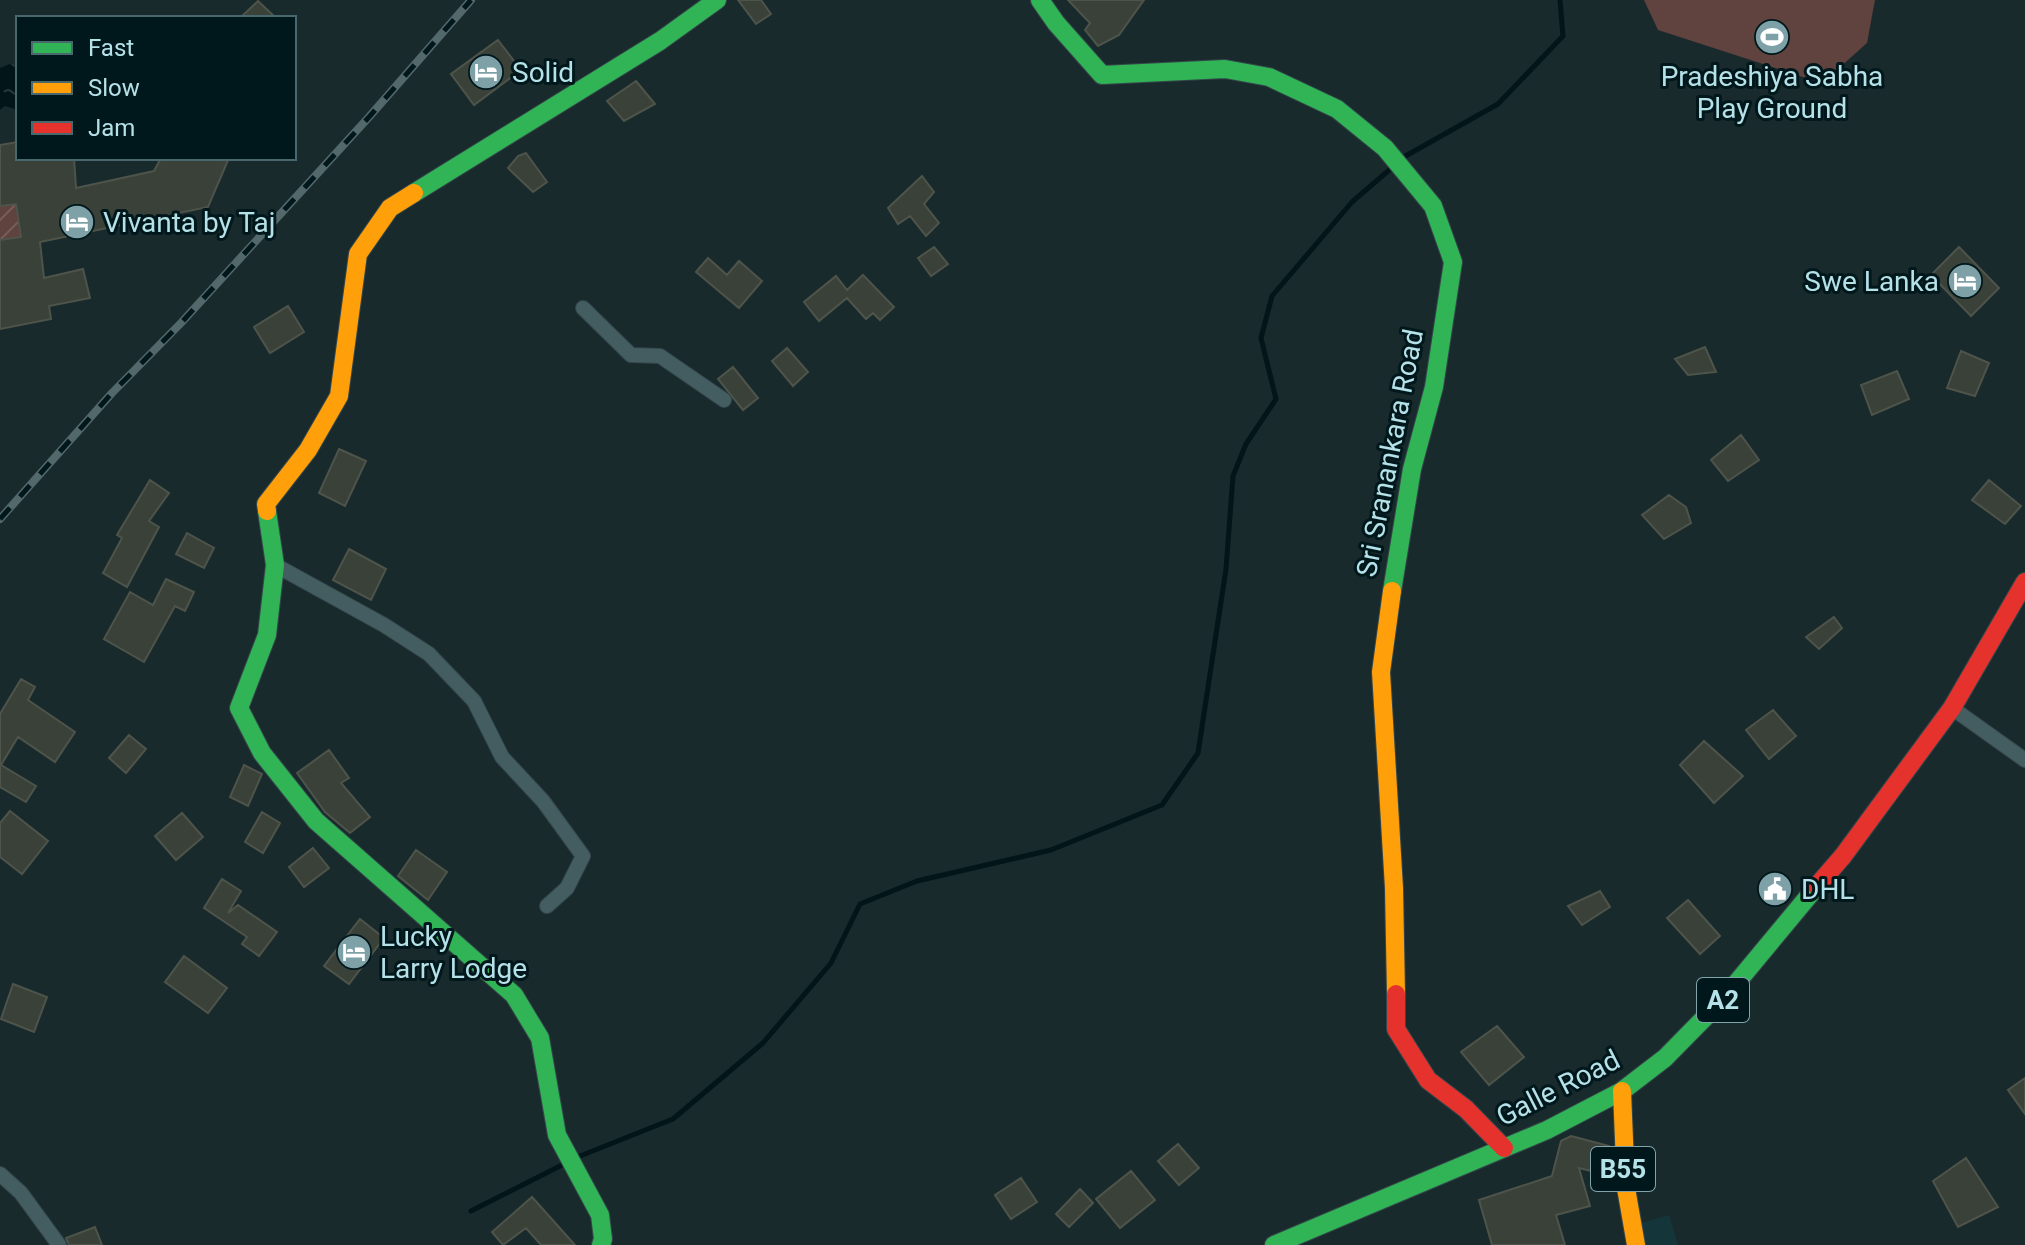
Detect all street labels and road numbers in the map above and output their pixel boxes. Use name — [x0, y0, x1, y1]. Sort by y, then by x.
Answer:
street label: Sri Sranankara Road — [1350, 326, 1430, 580]
road number: A2 — [1697, 978, 1749, 1022]
street label: Galle Road — [1491, 1043, 1625, 1133]
road number: B55 — [1591, 1147, 1655, 1191]

